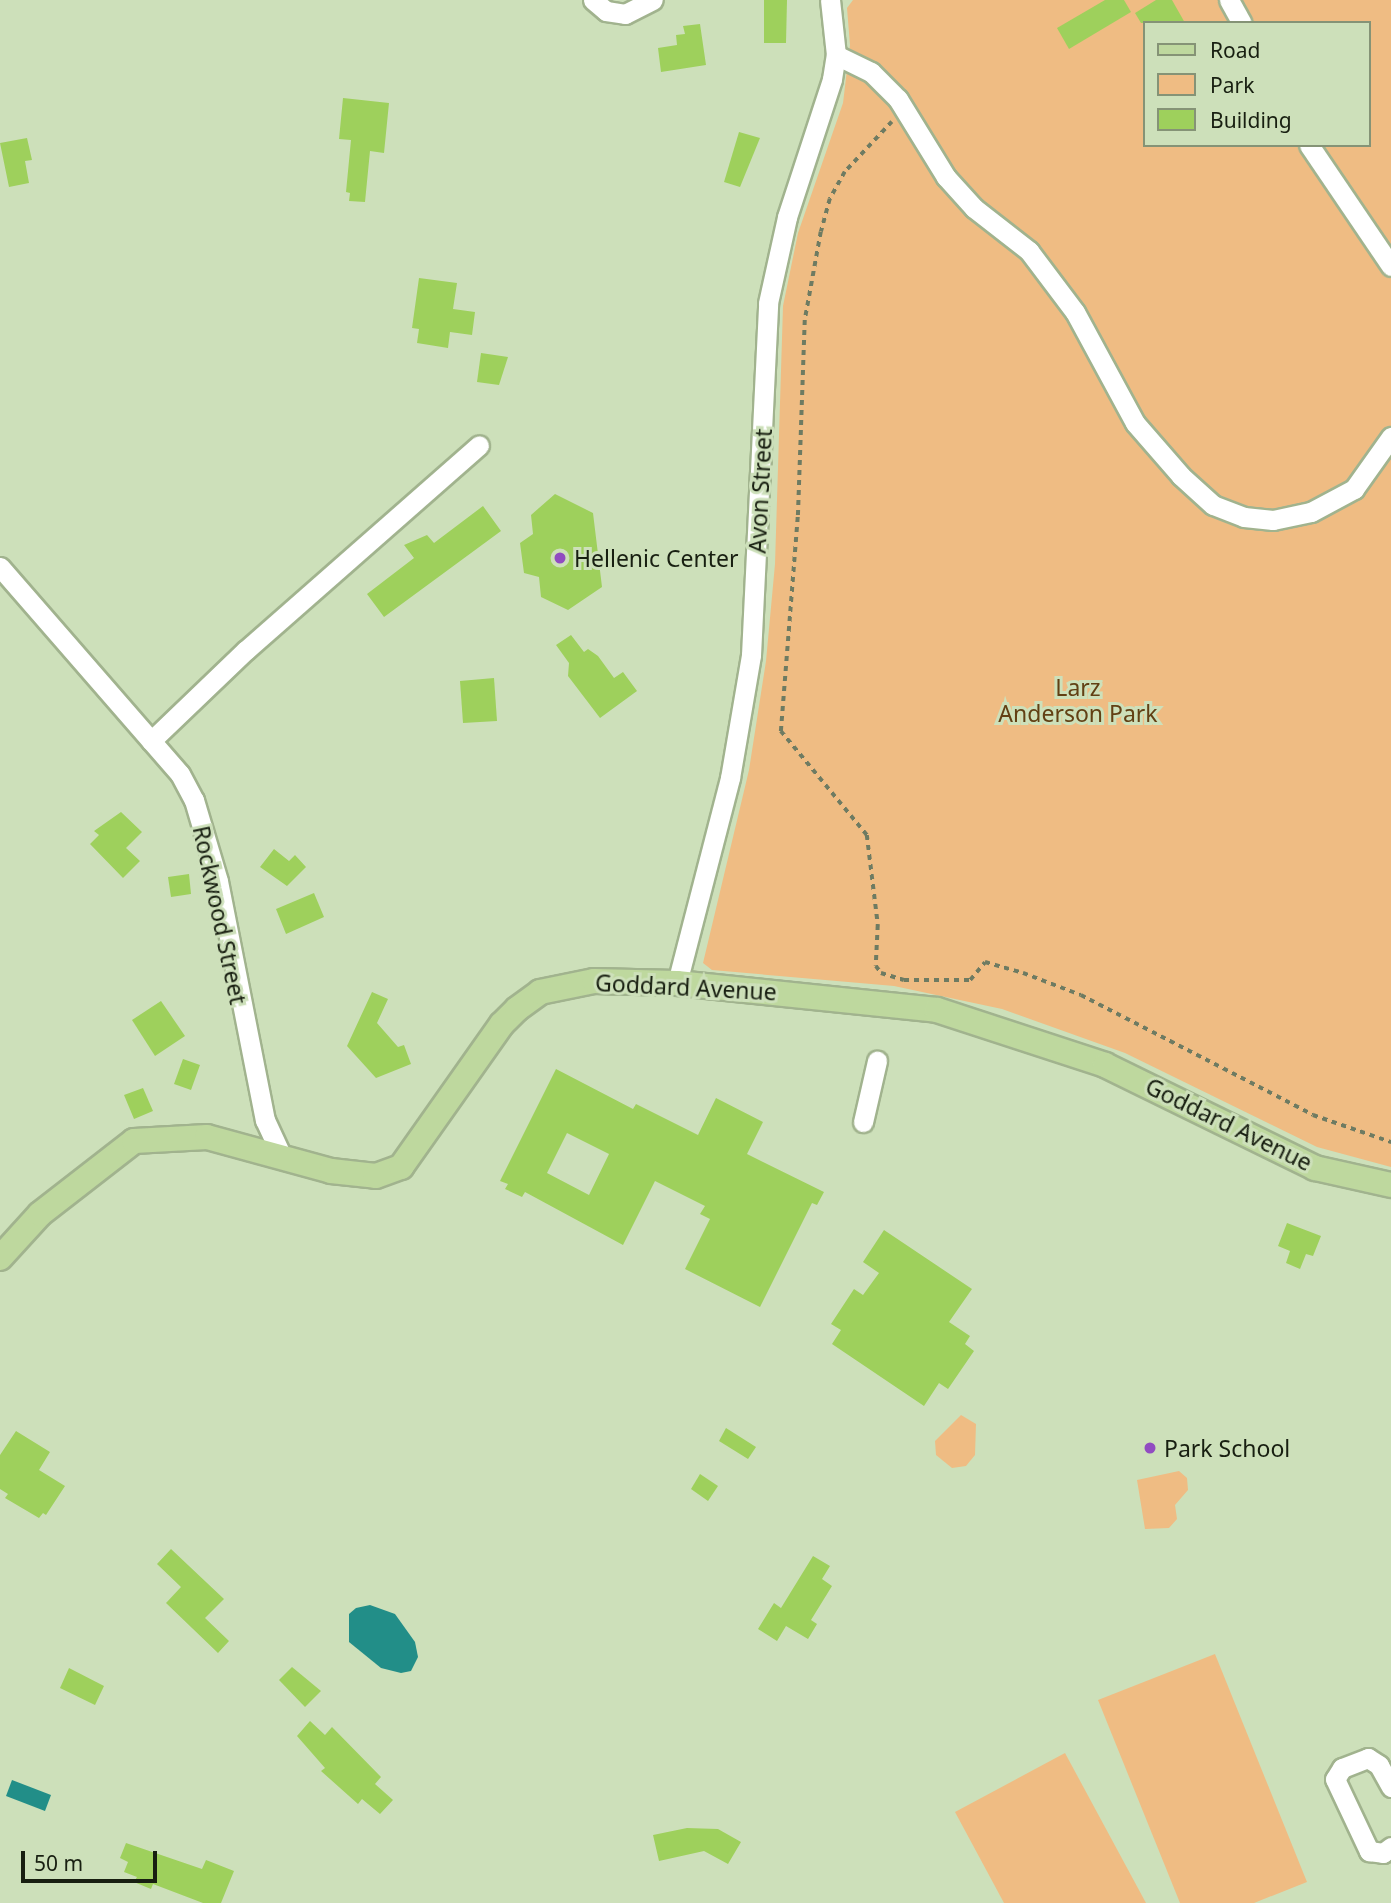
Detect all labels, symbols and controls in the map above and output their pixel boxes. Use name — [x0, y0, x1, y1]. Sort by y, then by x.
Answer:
legend — [1142, 21, 1370, 147]
text: Road — [1210, 36, 1260, 64]
text: Park — [1210, 71, 1254, 99]
text: Building — [1210, 106, 1292, 134]
street label: Avon Street — [743, 428, 777, 554]
place label: Hellenic Center — [574, 544, 739, 572]
marker: Hellenic Center — [552, 550, 568, 566]
park label: Larz Anderson Park — [998, 673, 1158, 727]
street label: Rockwood Street — [188, 823, 252, 1007]
street label: Goddard Avenue — [595, 968, 777, 1006]
street label: Goddard Avenue — [1141, 1072, 1317, 1176]
place label: Park School — [1164, 1434, 1290, 1462]
marker: Park School — [1142, 1440, 1158, 1456]
scale bar — [24, 1836, 161, 1880]
text: 50 m — [34, 1849, 83, 1877]

